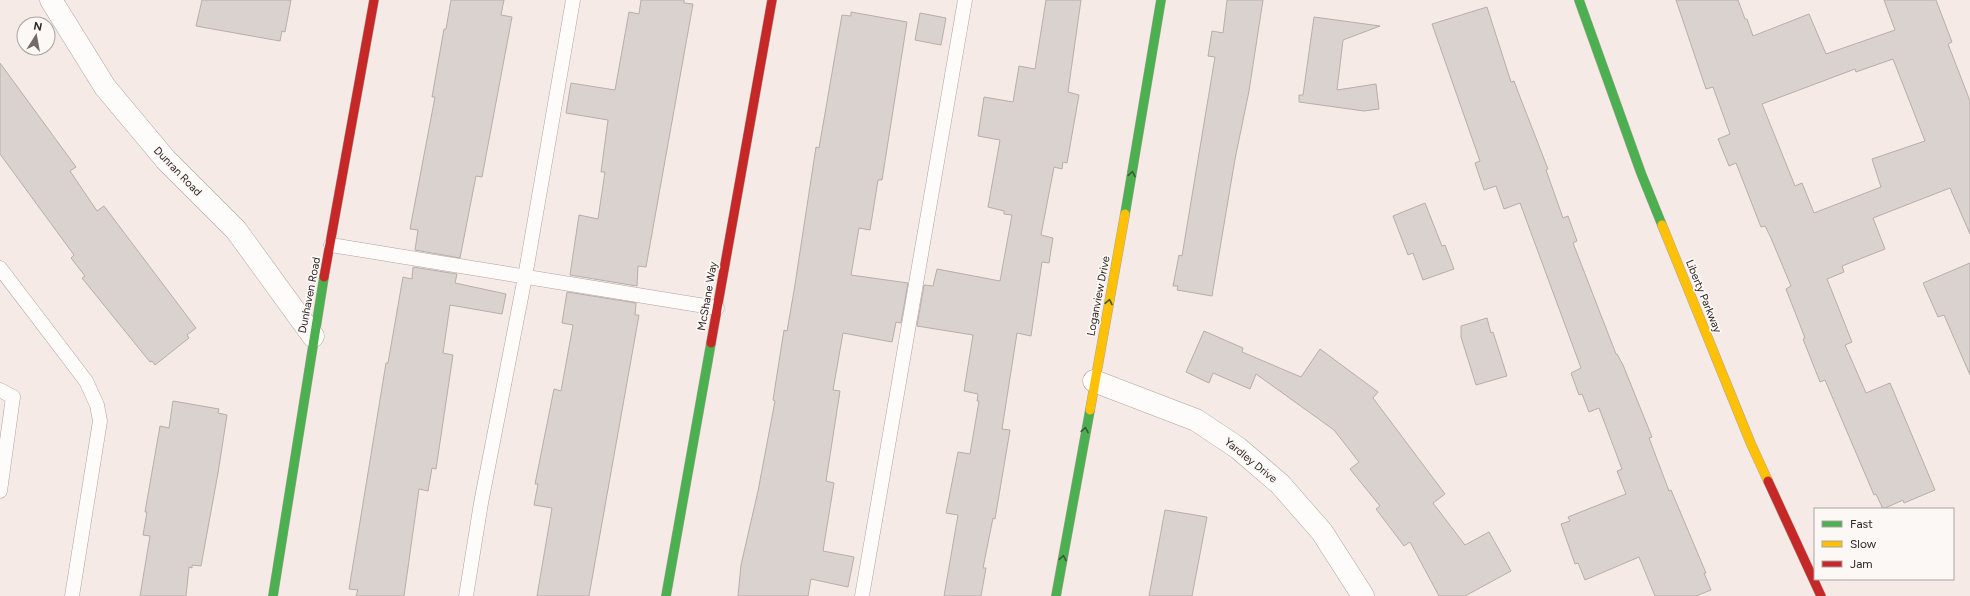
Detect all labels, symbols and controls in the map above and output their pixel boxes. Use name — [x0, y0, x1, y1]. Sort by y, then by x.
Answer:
north arrow — [16, 16, 56, 56]
text: N — [32, 19, 43, 34]
street label: Dunran Road — [151, 144, 204, 199]
one-way arrow — [1127, 171, 1136, 177]
street label: Loganview Drive — [1084, 255, 1113, 337]
street label: Dunhaven Road — [296, 256, 323, 334]
street label: Liberty Parkway — [1683, 258, 1724, 335]
street label: McShane Way — [695, 260, 720, 332]
one-way arrow — [1104, 299, 1113, 305]
one-way arrow — [1081, 426, 1089, 433]
street label: Yardley Drive — [1222, 435, 1280, 486]
legend — [1814, 508, 1954, 580]
text: Fast — [1850, 517, 1873, 531]
text: Slow — [1850, 537, 1877, 551]
one-way arrow — [1058, 554, 1067, 561]
text: Jam — [1850, 557, 1873, 571]

